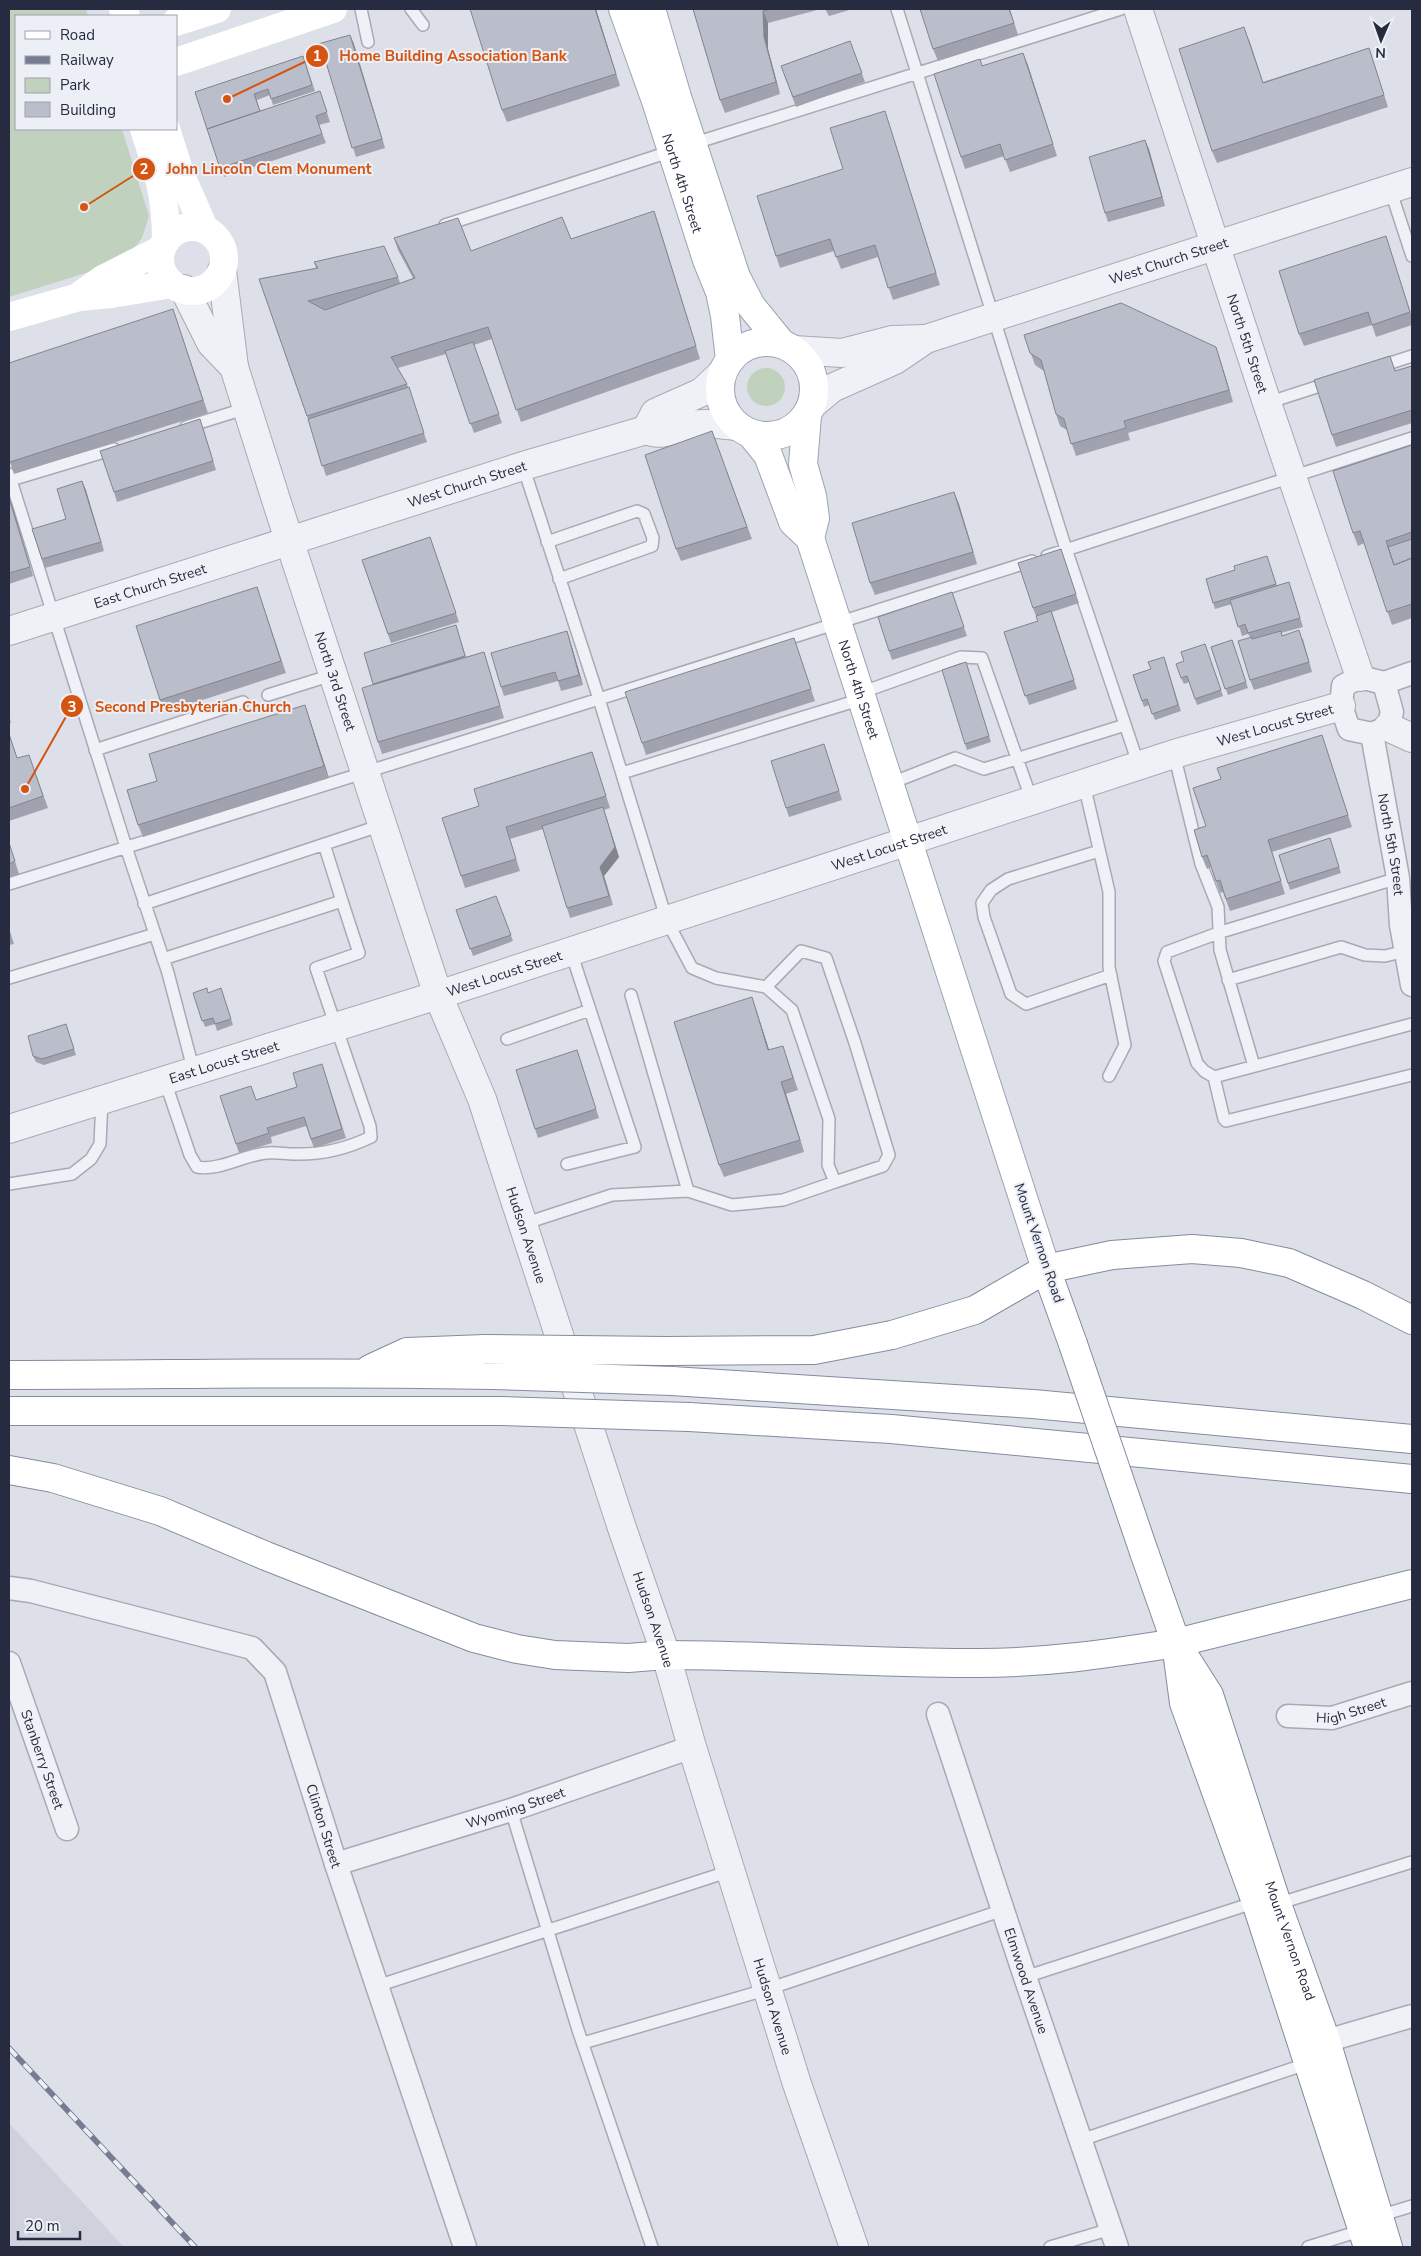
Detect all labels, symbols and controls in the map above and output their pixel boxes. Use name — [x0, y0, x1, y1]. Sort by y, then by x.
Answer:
legend — [15, 15, 178, 130]
north arrow — [1356, 15, 1406, 65]
text: Road — [60, 25, 95, 45]
callout: Home Building Association Bank — [304, 41, 577, 71]
text: N — [1375, 43, 1386, 62]
text: 1 — [312, 46, 322, 66]
text: Home Building Association Bank — [339, 46, 568, 66]
text: Railway — [60, 50, 114, 70]
text: Park — [60, 75, 90, 95]
text: Building — [60, 100, 116, 120]
street label: North 4th Street — [658, 131, 707, 235]
callout: John Lincoln Clem Monument — [132, 154, 382, 184]
text: 2 — [139, 159, 149, 179]
text: John Lincoln Clem Monument — [166, 159, 372, 179]
street label: West Church Street — [1107, 233, 1230, 289]
street label: North 5th Street — [1222, 292, 1273, 396]
street label: West Church Street — [405, 456, 529, 512]
street label: East Church Street — [91, 559, 209, 613]
street label: North 3rd Street — [310, 629, 360, 733]
street label: North 4th Street — [834, 637, 884, 742]
callout: Second Presbyterian Church — [59, 691, 301, 721]
text: 3 — [67, 697, 77, 717]
text: Second Presbyterian Church — [95, 697, 291, 717]
street label: West Locust Street — [1215, 699, 1336, 751]
street label: North 5th Street — [1373, 792, 1409, 896]
street label: West Locust Street — [829, 820, 949, 875]
street label: West Locust Street — [444, 946, 564, 1001]
street label: East Locust Street — [167, 1036, 281, 1088]
street label: Mount Vernon Road — [1010, 1181, 1068, 1305]
street label: Hudson Avenue — [502, 1184, 551, 1286]
street label: Hudson Avenue — [628, 1569, 679, 1670]
street label: High Street — [1316, 1692, 1388, 1728]
street label: Stanberry Street — [17, 1707, 69, 1812]
street label: Clinton Street — [302, 1781, 346, 1870]
street label: Wyoming Street — [464, 1782, 568, 1833]
street label: Mount Vernon Road — [1261, 1879, 1320, 2003]
street label: Elmwood Avenue — [1000, 1925, 1053, 2036]
street label: Hudson Avenue — [749, 1956, 797, 2057]
scale bar — [18, 2208, 80, 2240]
text: 20 m — [25, 2216, 60, 2236]

